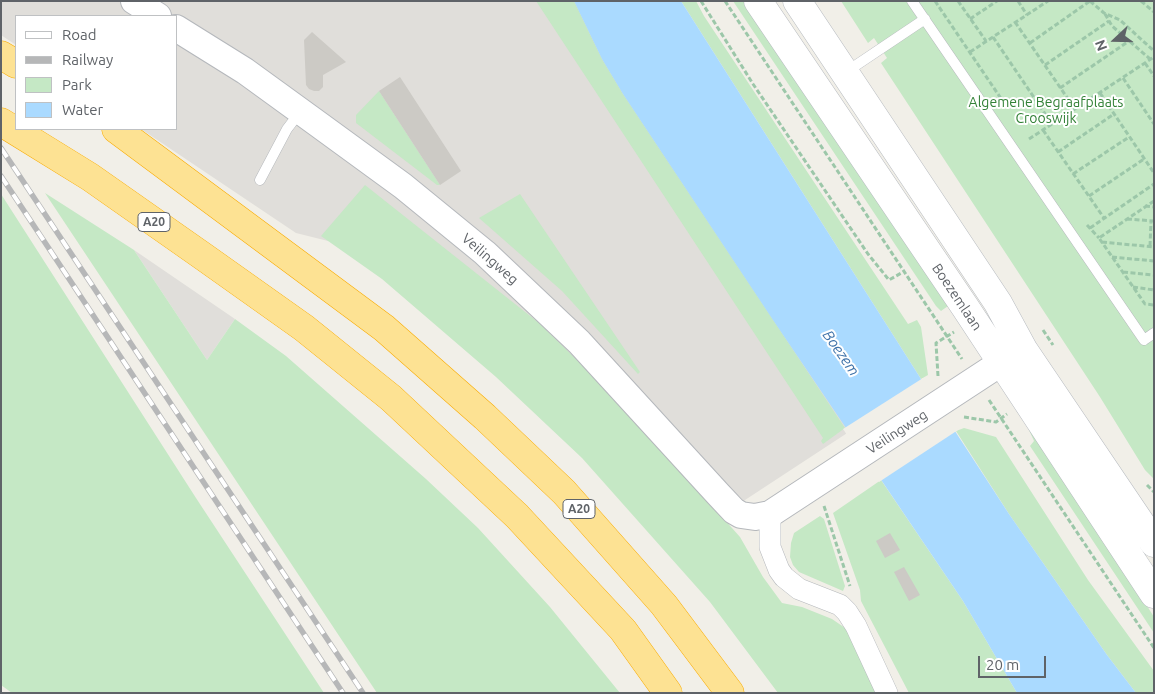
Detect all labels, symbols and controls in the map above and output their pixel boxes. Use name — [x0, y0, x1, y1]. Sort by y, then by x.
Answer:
legend — [15, 15, 178, 130]
north arrow — [1090, 15, 1140, 65]
text: Road — [62, 26, 97, 43]
text: N — [1092, 38, 1110, 53]
text: Railway — [62, 51, 113, 68]
text: Park — [62, 76, 92, 93]
park label: Algemene Begraafplaats Crooswijk — [969, 94, 1123, 126]
text: Water — [62, 101, 103, 118]
road number: A20 — [138, 212, 170, 232]
street label: Veilingweg — [458, 230, 522, 288]
street label: Boezemlaan — [929, 260, 985, 334]
water label: Boezem — [819, 327, 863, 379]
street label: Veilingweg — [863, 406, 931, 458]
road number: A20 — [563, 499, 595, 518]
scale bar — [980, 646, 1048, 678]
text: 20 m — [986, 656, 1019, 673]

